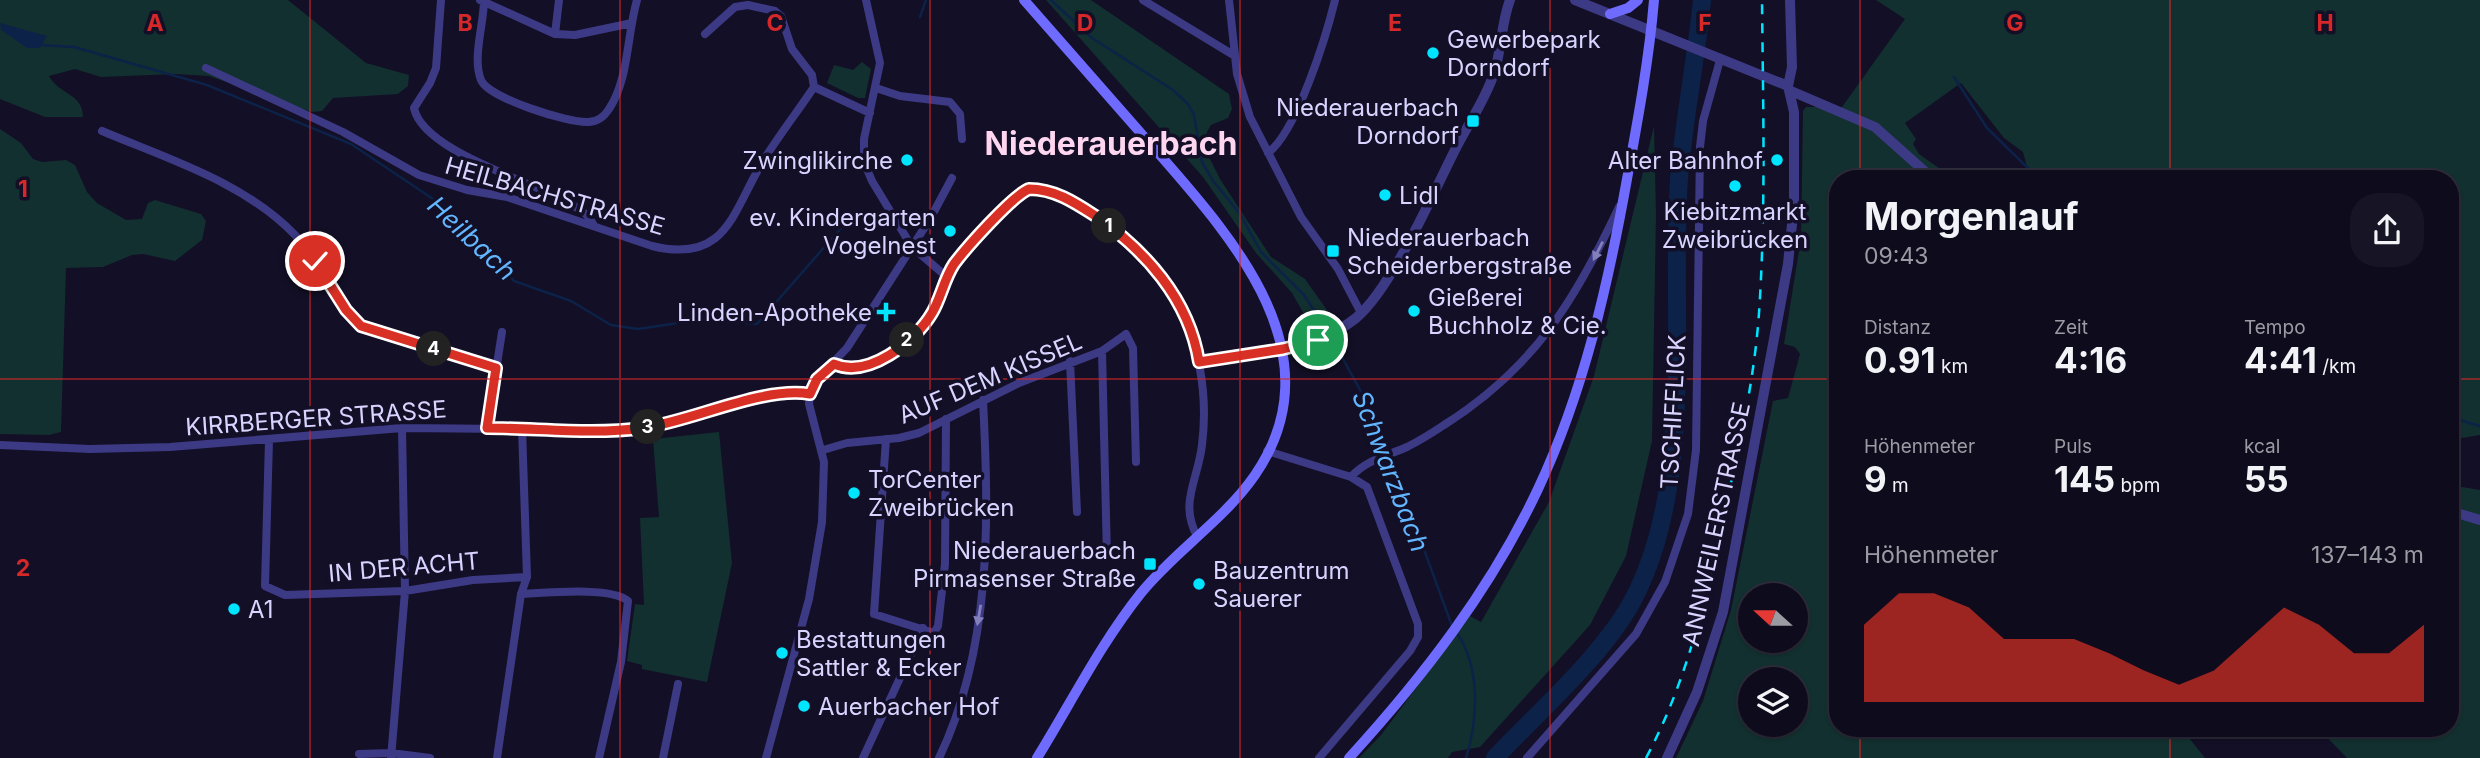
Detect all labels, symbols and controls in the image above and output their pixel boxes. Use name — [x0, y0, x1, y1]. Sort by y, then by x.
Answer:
text: A — [146, 9, 164, 37]
text: B — [457, 9, 473, 37]
text: C — [766, 9, 784, 37]
text: D — [1077, 9, 1093, 37]
text: E — [1388, 9, 1402, 37]
text: F — [1698, 9, 1712, 37]
text: G — [2006, 9, 2024, 37]
text: H — [2316, 9, 2334, 37]
place label: Gewerbepark Dorndorf — [1447, 25, 1601, 82]
marker: Gewerbepark Dorndorf — [1425, 45, 1441, 61]
place label: Niederauerbach Dorndorf — [1276, 93, 1459, 150]
marker: Niederauerbach Dorndorf — [1465, 113, 1481, 129]
district label: Niederauerbach — [985, 124, 1237, 163]
place label: Zwinglikirche — [742, 146, 893, 175]
place label: Alter Bahnhof — [1608, 146, 1763, 175]
street label: HEILBACHSTRASSE — [442, 151, 668, 241]
marker: Zwinglikirche — [899, 152, 915, 168]
marker: Alter Bahnhof — [1769, 152, 1785, 168]
text: 1 — [18, 175, 28, 203]
marker: Kiebitzmarkt Zweibrücken — [1727, 178, 1743, 194]
place label: Lidl — [1399, 181, 1439, 210]
marker: Lidl — [1377, 187, 1393, 203]
water label: Heilbach — [422, 189, 522, 287]
text: Morgenlauf — [1864, 193, 2079, 239]
button: share — [2350, 193, 2424, 267]
place label: Kiebitzmarkt Zweibrücken — [1662, 197, 1808, 254]
place label: ev. Kindergarten Vogelnest — [749, 203, 936, 260]
pin: 1 — [1092, 208, 1126, 244]
text: 1 — [1104, 214, 1113, 237]
marker: ev. Kindergarten Vogelnest — [942, 223, 958, 239]
place label: Niederauerbach Scheiderbergstraße — [1347, 223, 1572, 280]
pin — [285, 231, 345, 291]
one-way arrow — [1593, 241, 1604, 261]
icon: check — [296, 242, 334, 280]
text: 09:43 — [1864, 242, 1928, 270]
marker: Niederauerbach Scheiderbergstraße — [1325, 243, 1341, 259]
place label: Gießerei Buchholz & Cie. — [1428, 283, 1607, 340]
place label: Linden-Apotheke — [677, 298, 872, 327]
marker: Gießerei Buchholz & Cie. — [1406, 303, 1422, 319]
marker: Linden-Apotheke — [878, 304, 894, 320]
pin — [1288, 310, 1348, 370]
text: Distanz — [1864, 316, 1931, 339]
text: Zeit — [2054, 316, 2088, 339]
text: Tempo — [2244, 316, 2306, 339]
icon: arrive — [1299, 321, 1337, 359]
pin: 2 — [890, 322, 925, 358]
street label: AUF DEM KISSEL — [894, 326, 1086, 430]
text: 2 — [901, 328, 912, 351]
pin: 4 — [416, 332, 452, 366]
street label: TSCHIFFLICK — [1654, 334, 1692, 490]
text: 4 — [427, 337, 440, 360]
text: 0.91 — [1864, 339, 1936, 381]
text: 4:16 — [2054, 339, 2127, 381]
text: 4:41 — [2244, 339, 2317, 381]
text: km — [1936, 355, 1968, 378]
text: /km — [2317, 355, 2356, 378]
water label: Schwarzbach — [1346, 386, 1436, 556]
street label: KIRRBERGER STRASSE — [184, 394, 448, 442]
street label: ANNWEILERSTRASSE — [1676, 399, 1756, 649]
pin: 3 — [630, 410, 666, 444]
text: 3 — [641, 415, 654, 438]
text: Höhenmeter — [1864, 435, 1975, 458]
text: Puls — [2054, 435, 2092, 458]
text: kcal — [2244, 435, 2280, 458]
text: 9 — [1864, 458, 1887, 500]
text: 145 — [2054, 458, 2115, 500]
text: 55 — [2244, 458, 2289, 500]
place label: TorCenter Zweibrücken — [868, 465, 1015, 522]
text: m — [1887, 474, 1909, 497]
text: bpm — [2115, 474, 2160, 497]
marker: TorCenter Zweibrücken — [846, 485, 862, 501]
place label: Niederauerbach Pirmasenser Straße — [913, 536, 1136, 593]
text: Höhenmeter — [1864, 541, 1998, 569]
text: 137–143 m — [2311, 541, 2424, 569]
street label: IN DER ACHT — [327, 546, 481, 588]
text: 2 — [16, 554, 30, 582]
marker: Niederauerbach Pirmasenser Straße — [1142, 556, 1158, 572]
place label: Bauzentrum Sauerer — [1213, 556, 1350, 613]
marker: Bauzentrum Sauerer — [1191, 576, 1207, 592]
north arrow — [1738, 583, 1808, 653]
map controls — [1738, 583, 1808, 737]
place label: A1 — [248, 595, 274, 624]
marker: A1 — [226, 601, 242, 617]
one-way arrow — [973, 604, 984, 626]
place label: Bestattungen Sattler & Ecker — [796, 625, 962, 682]
marker: Bestattungen Sattler & Ecker — [774, 645, 790, 661]
button: layers — [1738, 667, 1808, 737]
place label: Auerbacher Hof — [818, 692, 999, 721]
marker: Auerbacher Hof — [796, 698, 812, 714]

